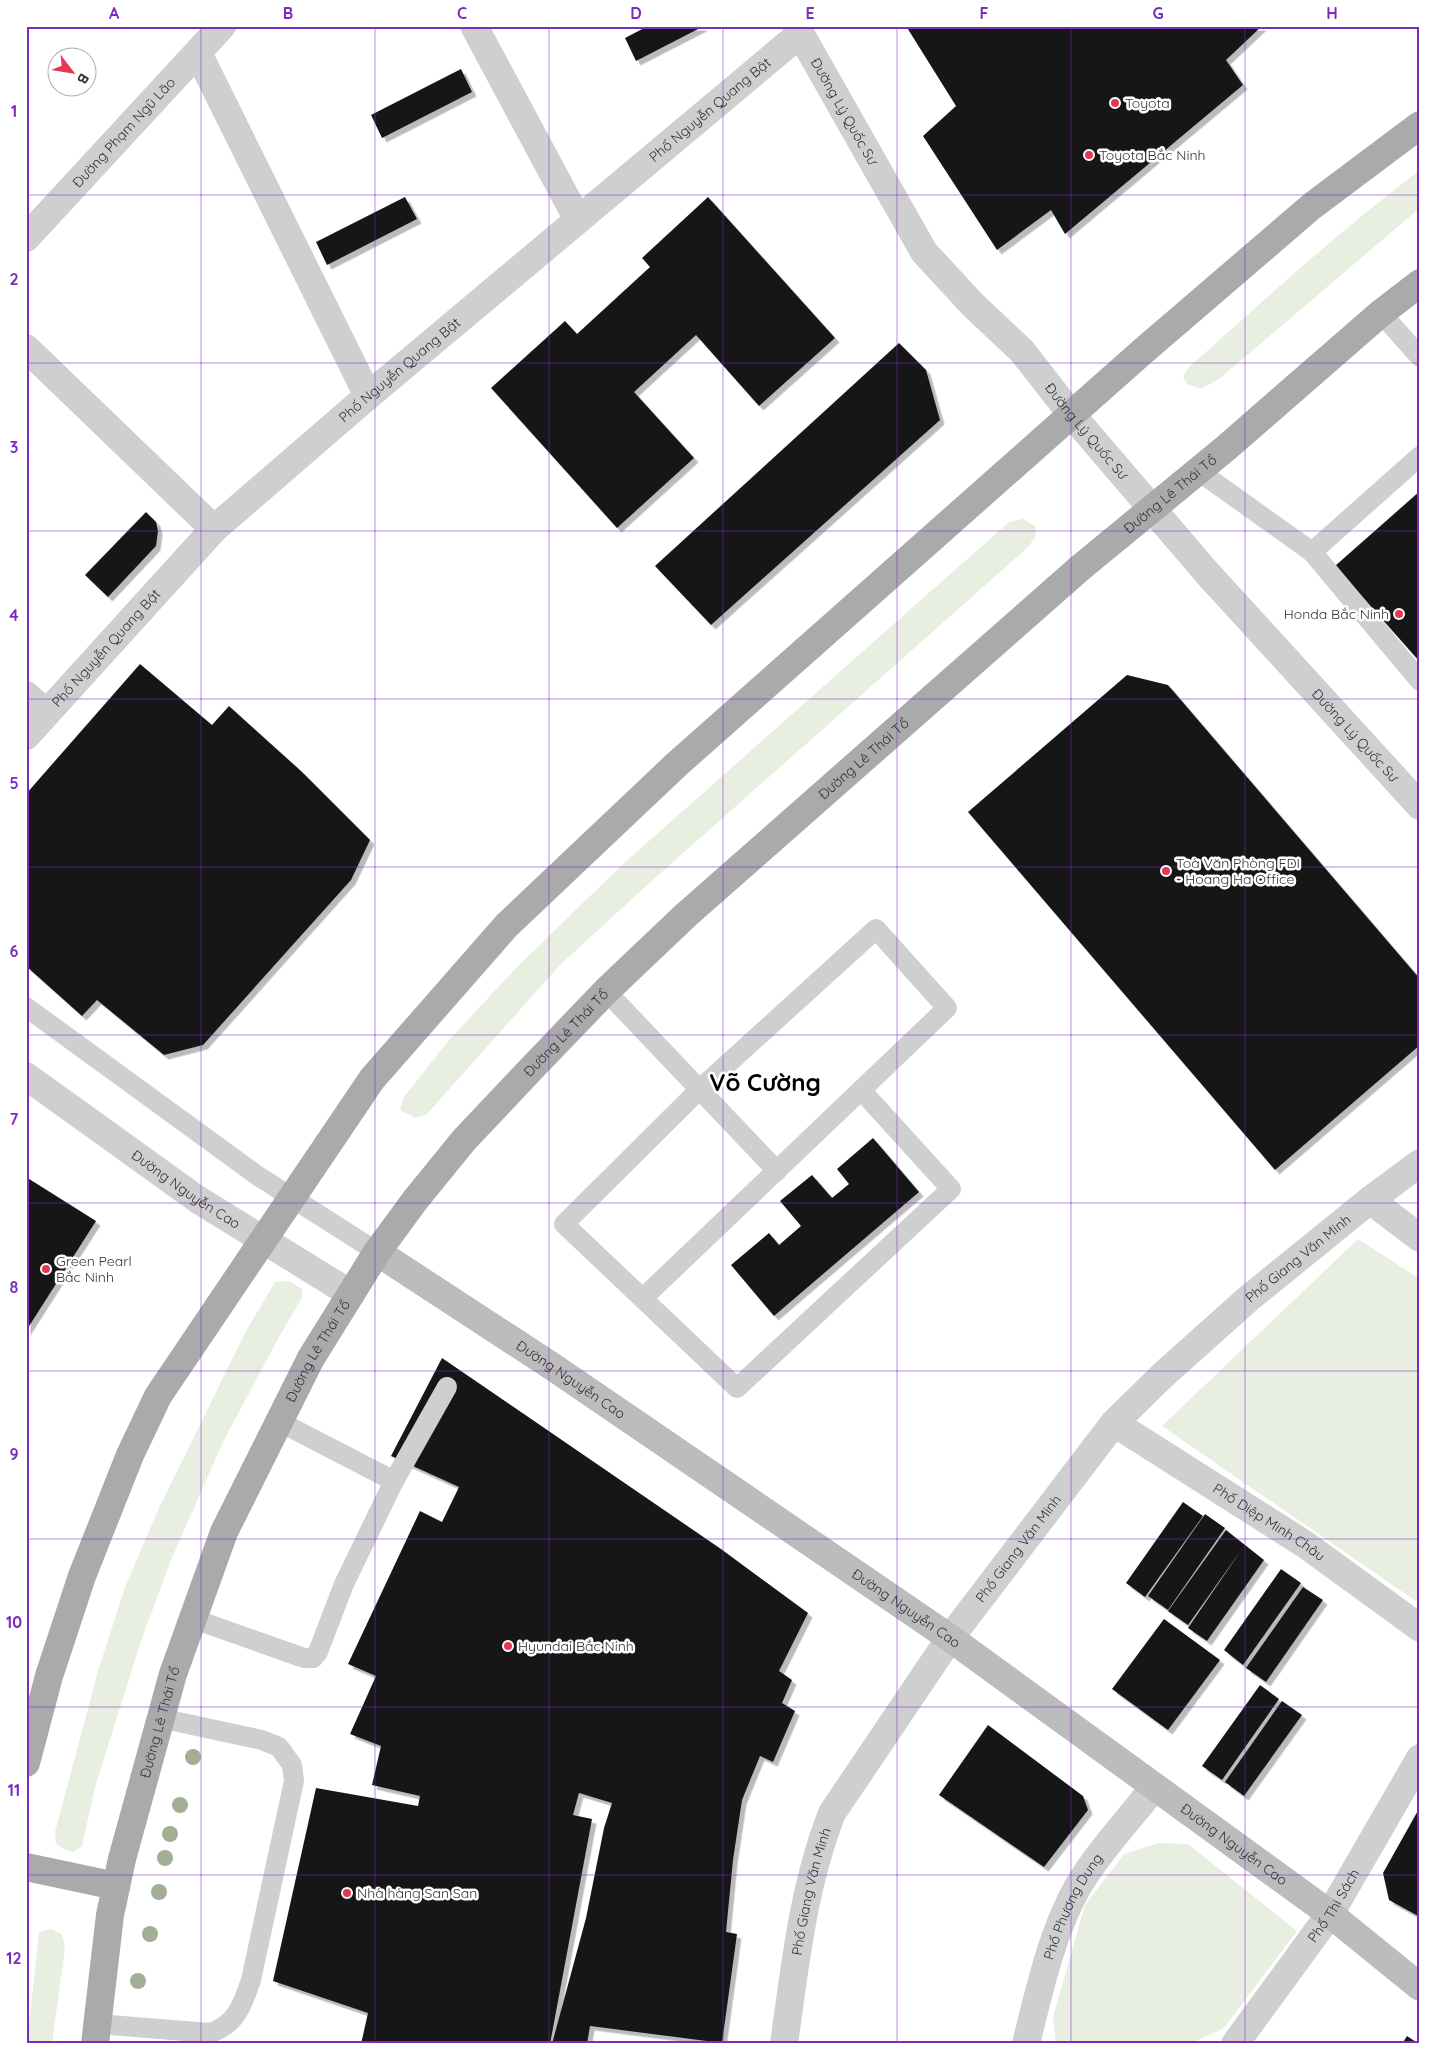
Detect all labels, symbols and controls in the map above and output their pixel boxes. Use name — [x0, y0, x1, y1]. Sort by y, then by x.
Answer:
text: A — [109, 3, 120, 23]
text: B — [283, 3, 293, 23]
text: C — [457, 3, 467, 23]
text: D — [630, 3, 642, 23]
text: E — [805, 3, 815, 23]
text: F — [980, 3, 989, 23]
text: G — [1152, 3, 1164, 23]
text: H — [1326, 3, 1338, 23]
north arrow — [48, 48, 98, 98]
street label: Phố Nguyễn Quang Bật — [645, 53, 775, 166]
street label: Đường Lý Quốc Sư — [807, 54, 882, 169]
text: B — [73, 70, 93, 87]
street label: Đường Phạm Ngũ Lão — [68, 73, 179, 191]
place label: Toyota — [1125, 94, 1170, 112]
marker: Toyota — [1109, 97, 1121, 109]
text: 1 — [11, 101, 17, 121]
place label: Toyota Bắc Ninh — [1099, 146, 1206, 164]
marker: Toyota Bắc Ninh — [1083, 149, 1095, 161]
text: 2 — [9, 269, 19, 289]
street label: Phố Nguyễn Quang Bật — [335, 313, 464, 426]
street label: Đường Lý Quốc Sư — [1041, 379, 1133, 484]
text: 3 — [10, 437, 18, 457]
street label: Đường Lê Thái Tổ — [1120, 450, 1220, 537]
street label: Phố Nguyễn Quang Bật — [48, 585, 164, 711]
text: 4 — [9, 605, 19, 625]
place label: Honda Bắc Ninh — [1284, 605, 1389, 623]
marker: Honda Bắc Ninh — [1393, 608, 1405, 620]
street label: Đường Lý Quốc Sư — [1308, 685, 1403, 786]
street label: Đường Lê Thái Tổ — [814, 714, 913, 803]
text: 5 — [9, 773, 19, 793]
place label: Toà Văn Phòng FDI - Hoang Ha Office — [1176, 854, 1300, 888]
marker: Toà Văn Phòng FDI - Hoang Ha Office — [1160, 865, 1172, 877]
text: 6 — [10, 941, 19, 961]
street label: Đường Lê Thái Tổ — [520, 985, 612, 1081]
district label: Võ Cường — [709, 1067, 821, 1097]
text: 7 — [10, 1109, 19, 1129]
street label: Đường Nguyễn Cao — [128, 1146, 244, 1233]
street label: Phố Giang Văn Minh — [1242, 1210, 1354, 1307]
place label: Green Pearl Bắc Ninh — [56, 1252, 132, 1286]
marker: Green Pearl Bắc Ninh — [40, 1263, 52, 1275]
text: 8 — [10, 1277, 19, 1297]
street label: Đường Lê Thái Tổ — [281, 1296, 354, 1405]
street label: Đường Nguyễn Cao — [513, 1336, 629, 1423]
text: 9 — [9, 1444, 19, 1464]
street label: Phố Diệp Minh Châu — [1210, 1479, 1329, 1565]
street label: Phố Giang Văn Minh — [971, 1491, 1065, 1606]
street label: Đường Nguyễn Cao — [848, 1565, 964, 1652]
text: 10 — [6, 1612, 22, 1632]
place label: Hyundai Bắc Ninh — [518, 1637, 634, 1655]
marker: Hyundai Bắc Ninh — [502, 1640, 514, 1652]
street label: Đường Lê Thái Tổ — [136, 1664, 184, 1780]
text: 11 — [8, 1780, 20, 1800]
street label: Đường Nguyễn Cao — [1177, 1799, 1291, 1889]
street label: Phố Giang Văn Minh — [788, 1825, 835, 1957]
street label: Phố Phương Dung — [1039, 1850, 1107, 1962]
street label: Phố Thi Sách — [1303, 1866, 1363, 1946]
place label: Nhà hàng San San — [357, 1884, 477, 1902]
marker: Nhà hàng San San — [341, 1887, 353, 1899]
text: 12 — [6, 1948, 22, 1968]

